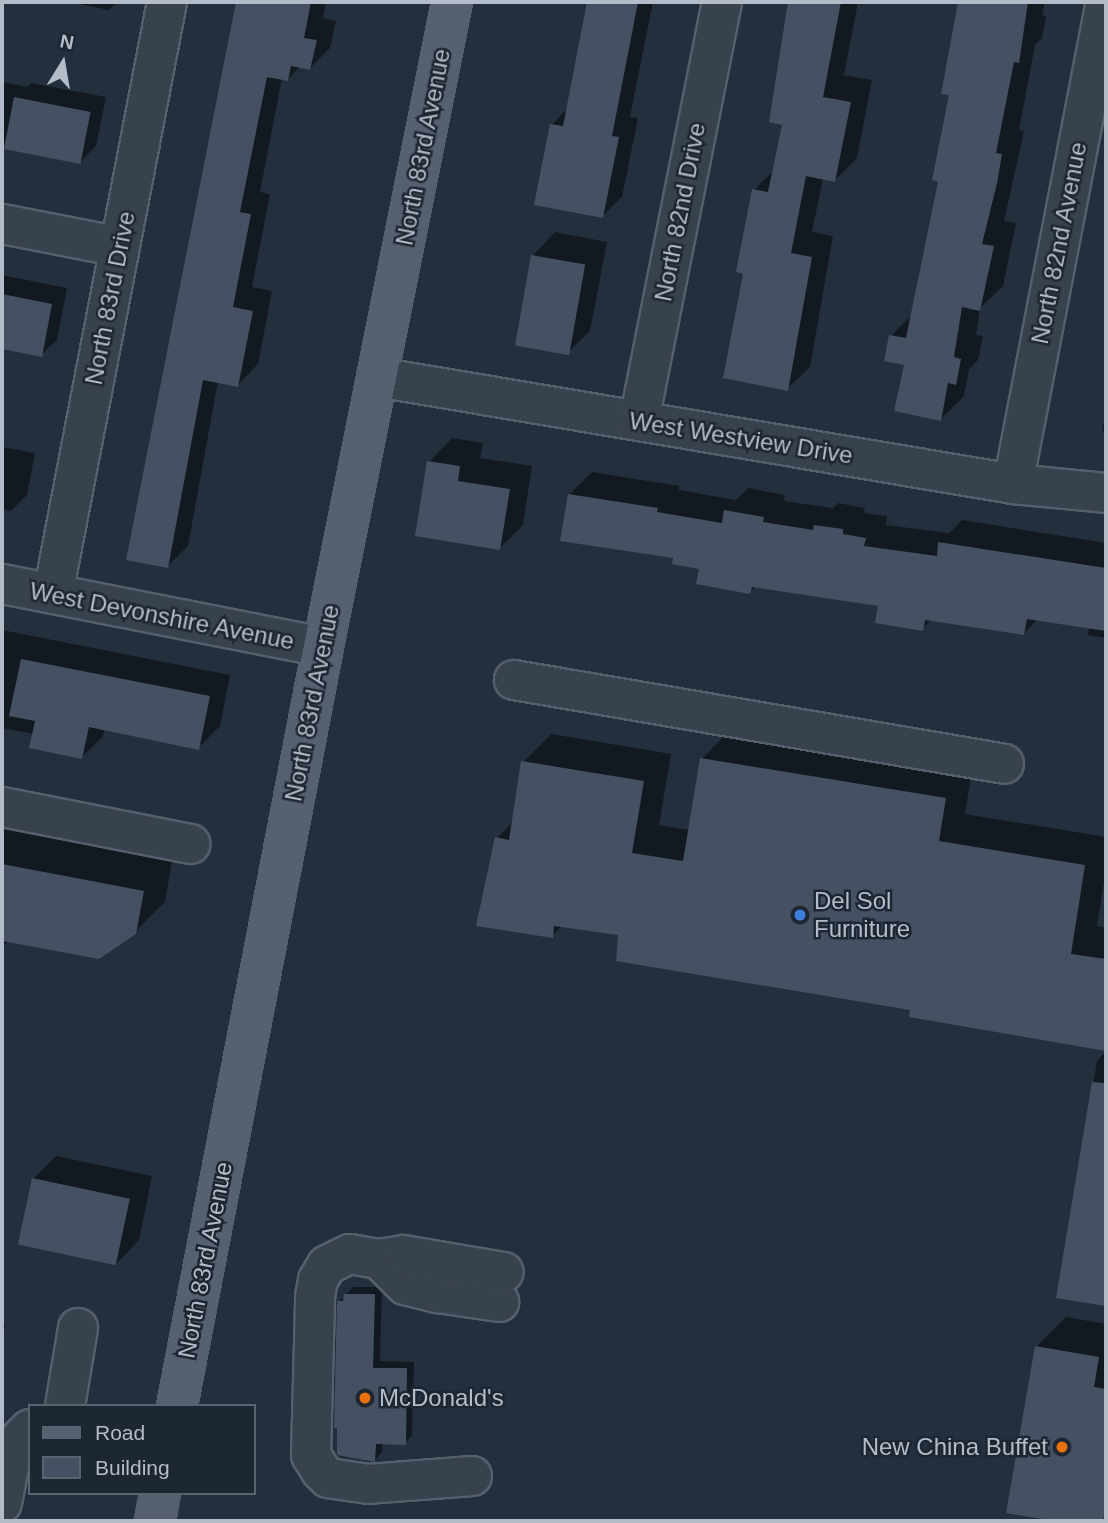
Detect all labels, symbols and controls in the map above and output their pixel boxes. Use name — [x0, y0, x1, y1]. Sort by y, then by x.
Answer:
north arrow — [28, 28, 98, 98]
text: N — [58, 30, 76, 54]
street label: North 83rd Avenue — [390, 46, 456, 248]
street label: North 82nd Drive — [649, 120, 711, 304]
street label: North 82nd Avenue — [1025, 139, 1093, 347]
street label: North 83rd Drive — [79, 209, 141, 387]
street label: West Westview Drive — [627, 406, 855, 470]
street label: West Devonshire Avenue — [27, 576, 297, 656]
street label: North 83rd Avenue — [279, 602, 345, 804]
place label: Del Sol Furniture — [814, 887, 910, 943]
marker: Del Sol Furniture — [792, 907, 808, 923]
street label: North 83rd Avenue — [172, 1159, 238, 1361]
place label: McDonald's — [379, 1384, 504, 1412]
marker: McDonald's — [357, 1390, 373, 1406]
legend — [28, 1404, 256, 1495]
text: Road — [95, 1421, 145, 1444]
place label: New China Buffet — [862, 1433, 1048, 1461]
marker: New China Buffet — [1054, 1439, 1070, 1455]
text: Building — [95, 1456, 170, 1479]

